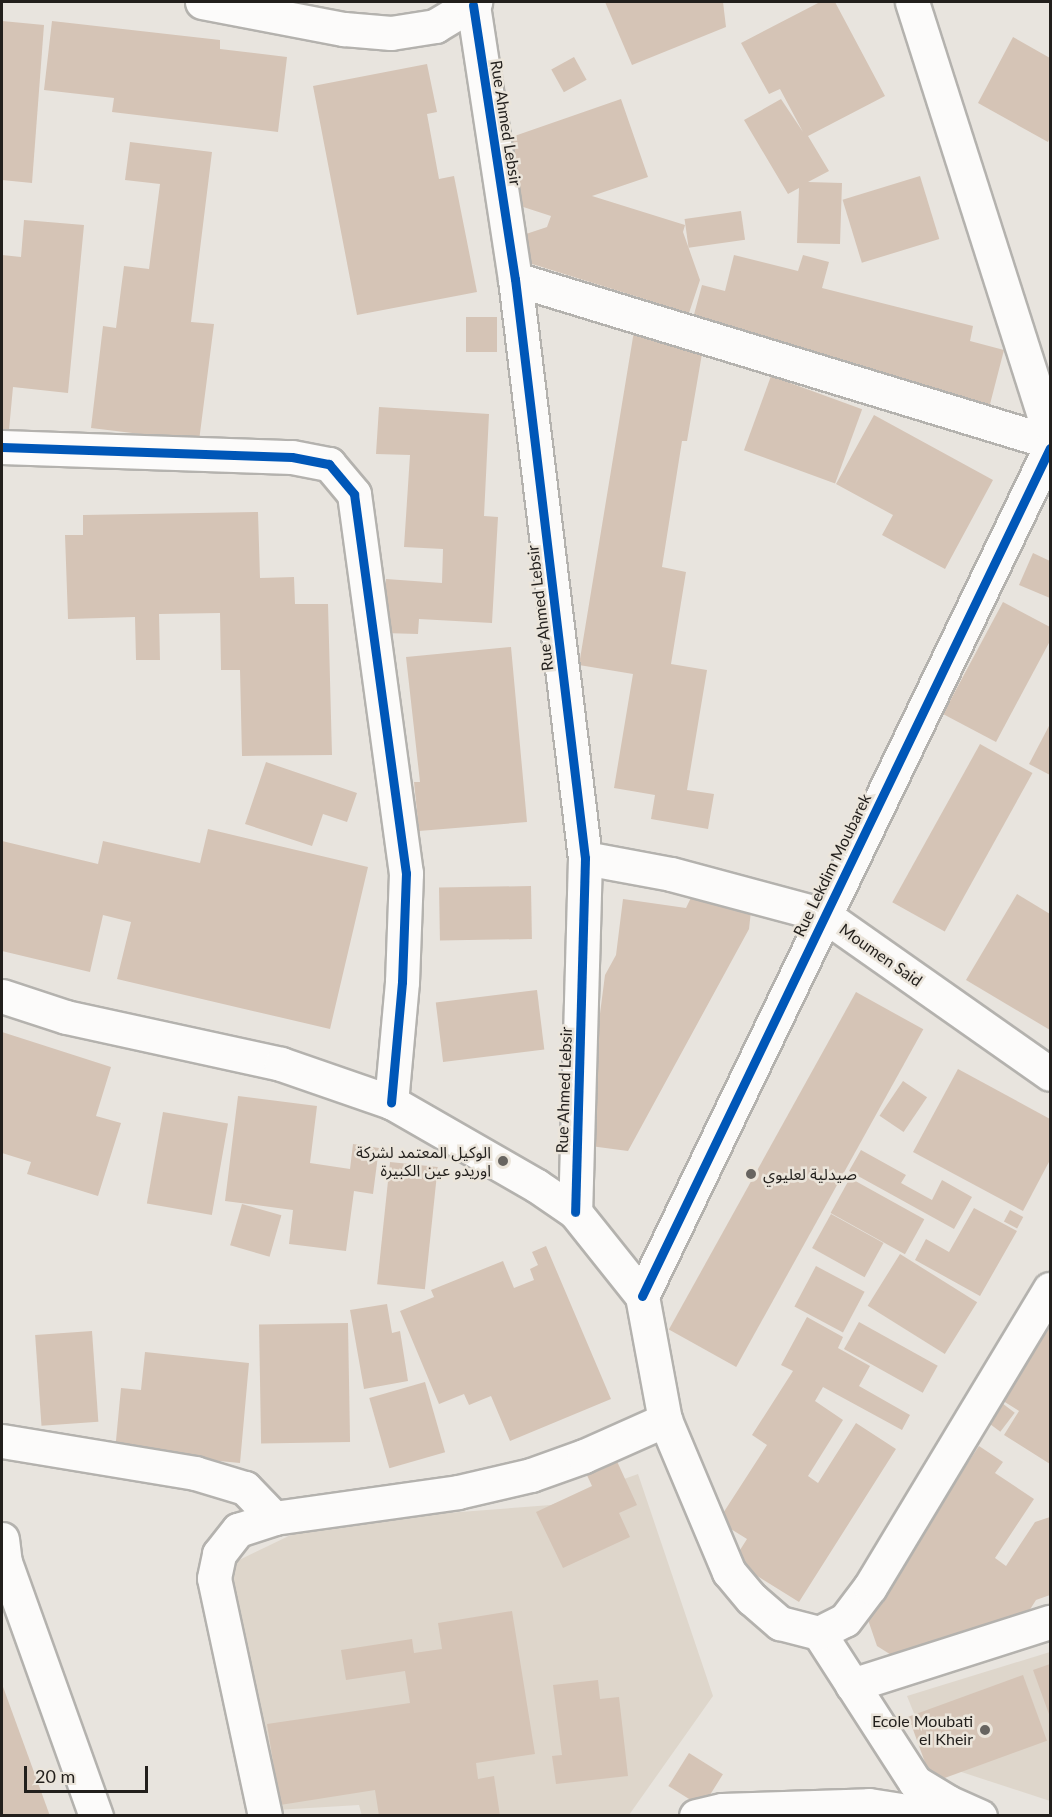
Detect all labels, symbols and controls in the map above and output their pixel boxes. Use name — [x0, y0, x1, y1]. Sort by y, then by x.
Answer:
street label: Rue Ahmed Lebsir — [487, 59, 525, 187]
street label: Rue Ahmed Lebsir — [523, 544, 557, 672]
street label: Rue Lekdim Moubarek — [789, 790, 875, 940]
street label: Moumen Said — [836, 919, 926, 991]
street label: Rue Ahmed Lebsir — [552, 1026, 576, 1154]
place label: الوكيل المعتمد لشركة اوريدو عين الكبيرة — [356, 1142, 491, 1180]
marker: الوكيل المعتمد لشركة اوريدو عين الكبيرة — [496, 1154, 510, 1168]
place label: صيدلية لعليوي — [763, 1164, 857, 1184]
marker: صيدلية لعليوي — [744, 1167, 758, 1181]
place label: Ecole Moubati el Kheir — [872, 1711, 973, 1749]
marker: Ecole Moubati el Kheir — [978, 1723, 992, 1737]
scale bar — [27, 1754, 152, 1792]
text: 20 m — [35, 1765, 75, 1787]

